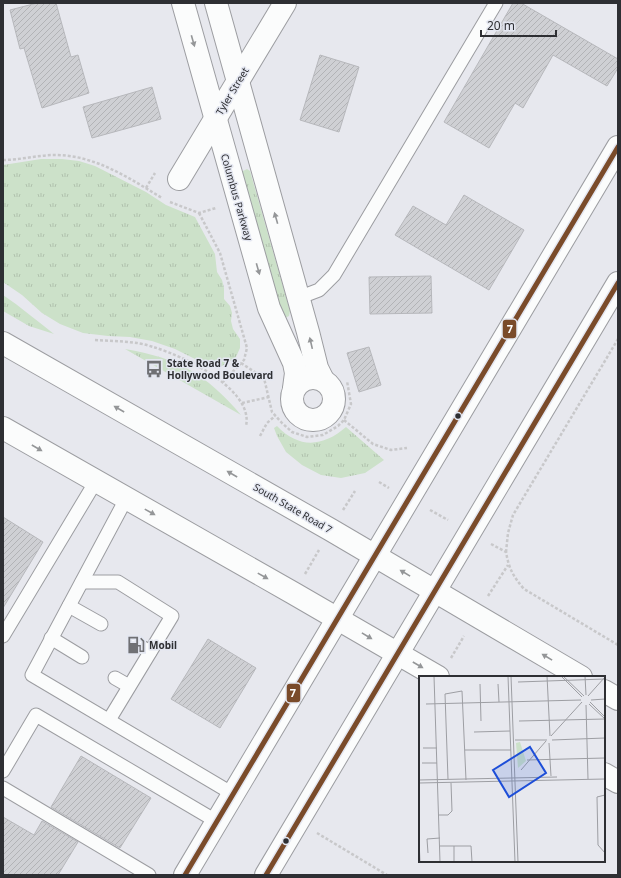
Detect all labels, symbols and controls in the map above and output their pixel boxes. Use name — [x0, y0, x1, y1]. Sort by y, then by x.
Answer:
scale bar — [481, 12, 556, 38]
text: 20 m — [487, 17, 515, 34]
one-way arrow — [190, 35, 196, 47]
street label: Tyler Street — [212, 64, 252, 117]
street label: Columbus Parkway — [218, 152, 256, 243]
one-way arrow — [272, 212, 278, 224]
one-way arrow — [255, 263, 261, 275]
line badge: 7 — [502, 319, 517, 339]
text: 7 — [507, 321, 513, 336]
one-way arrow — [307, 337, 313, 349]
place label: State Road 7 & Hollywood Boulevard — [167, 356, 273, 382]
bus stop icon: State Road 7 & Hollywood Boulevard — [144, 359, 164, 379]
one-way arrow — [113, 406, 125, 413]
unlabelled marker — [453, 411, 463, 421]
one-way arrow — [31, 444, 43, 451]
one-way arrow — [226, 470, 238, 477]
street label: South State Road 7 — [251, 480, 335, 536]
one-way arrow — [144, 509, 155, 516]
one-way arrow — [399, 570, 411, 577]
one-way arrow — [257, 572, 269, 579]
one-way arrow — [362, 632, 372, 640]
fuel station icon: Mobil — [126, 635, 146, 655]
place label: Mobil — [149, 638, 177, 652]
one-way arrow — [541, 654, 553, 661]
one-way arrow — [412, 662, 423, 669]
inset map — [419, 676, 605, 862]
line badge: 7 — [286, 683, 301, 703]
text: 7 — [290, 685, 296, 700]
unlabelled marker — [281, 836, 291, 846]

